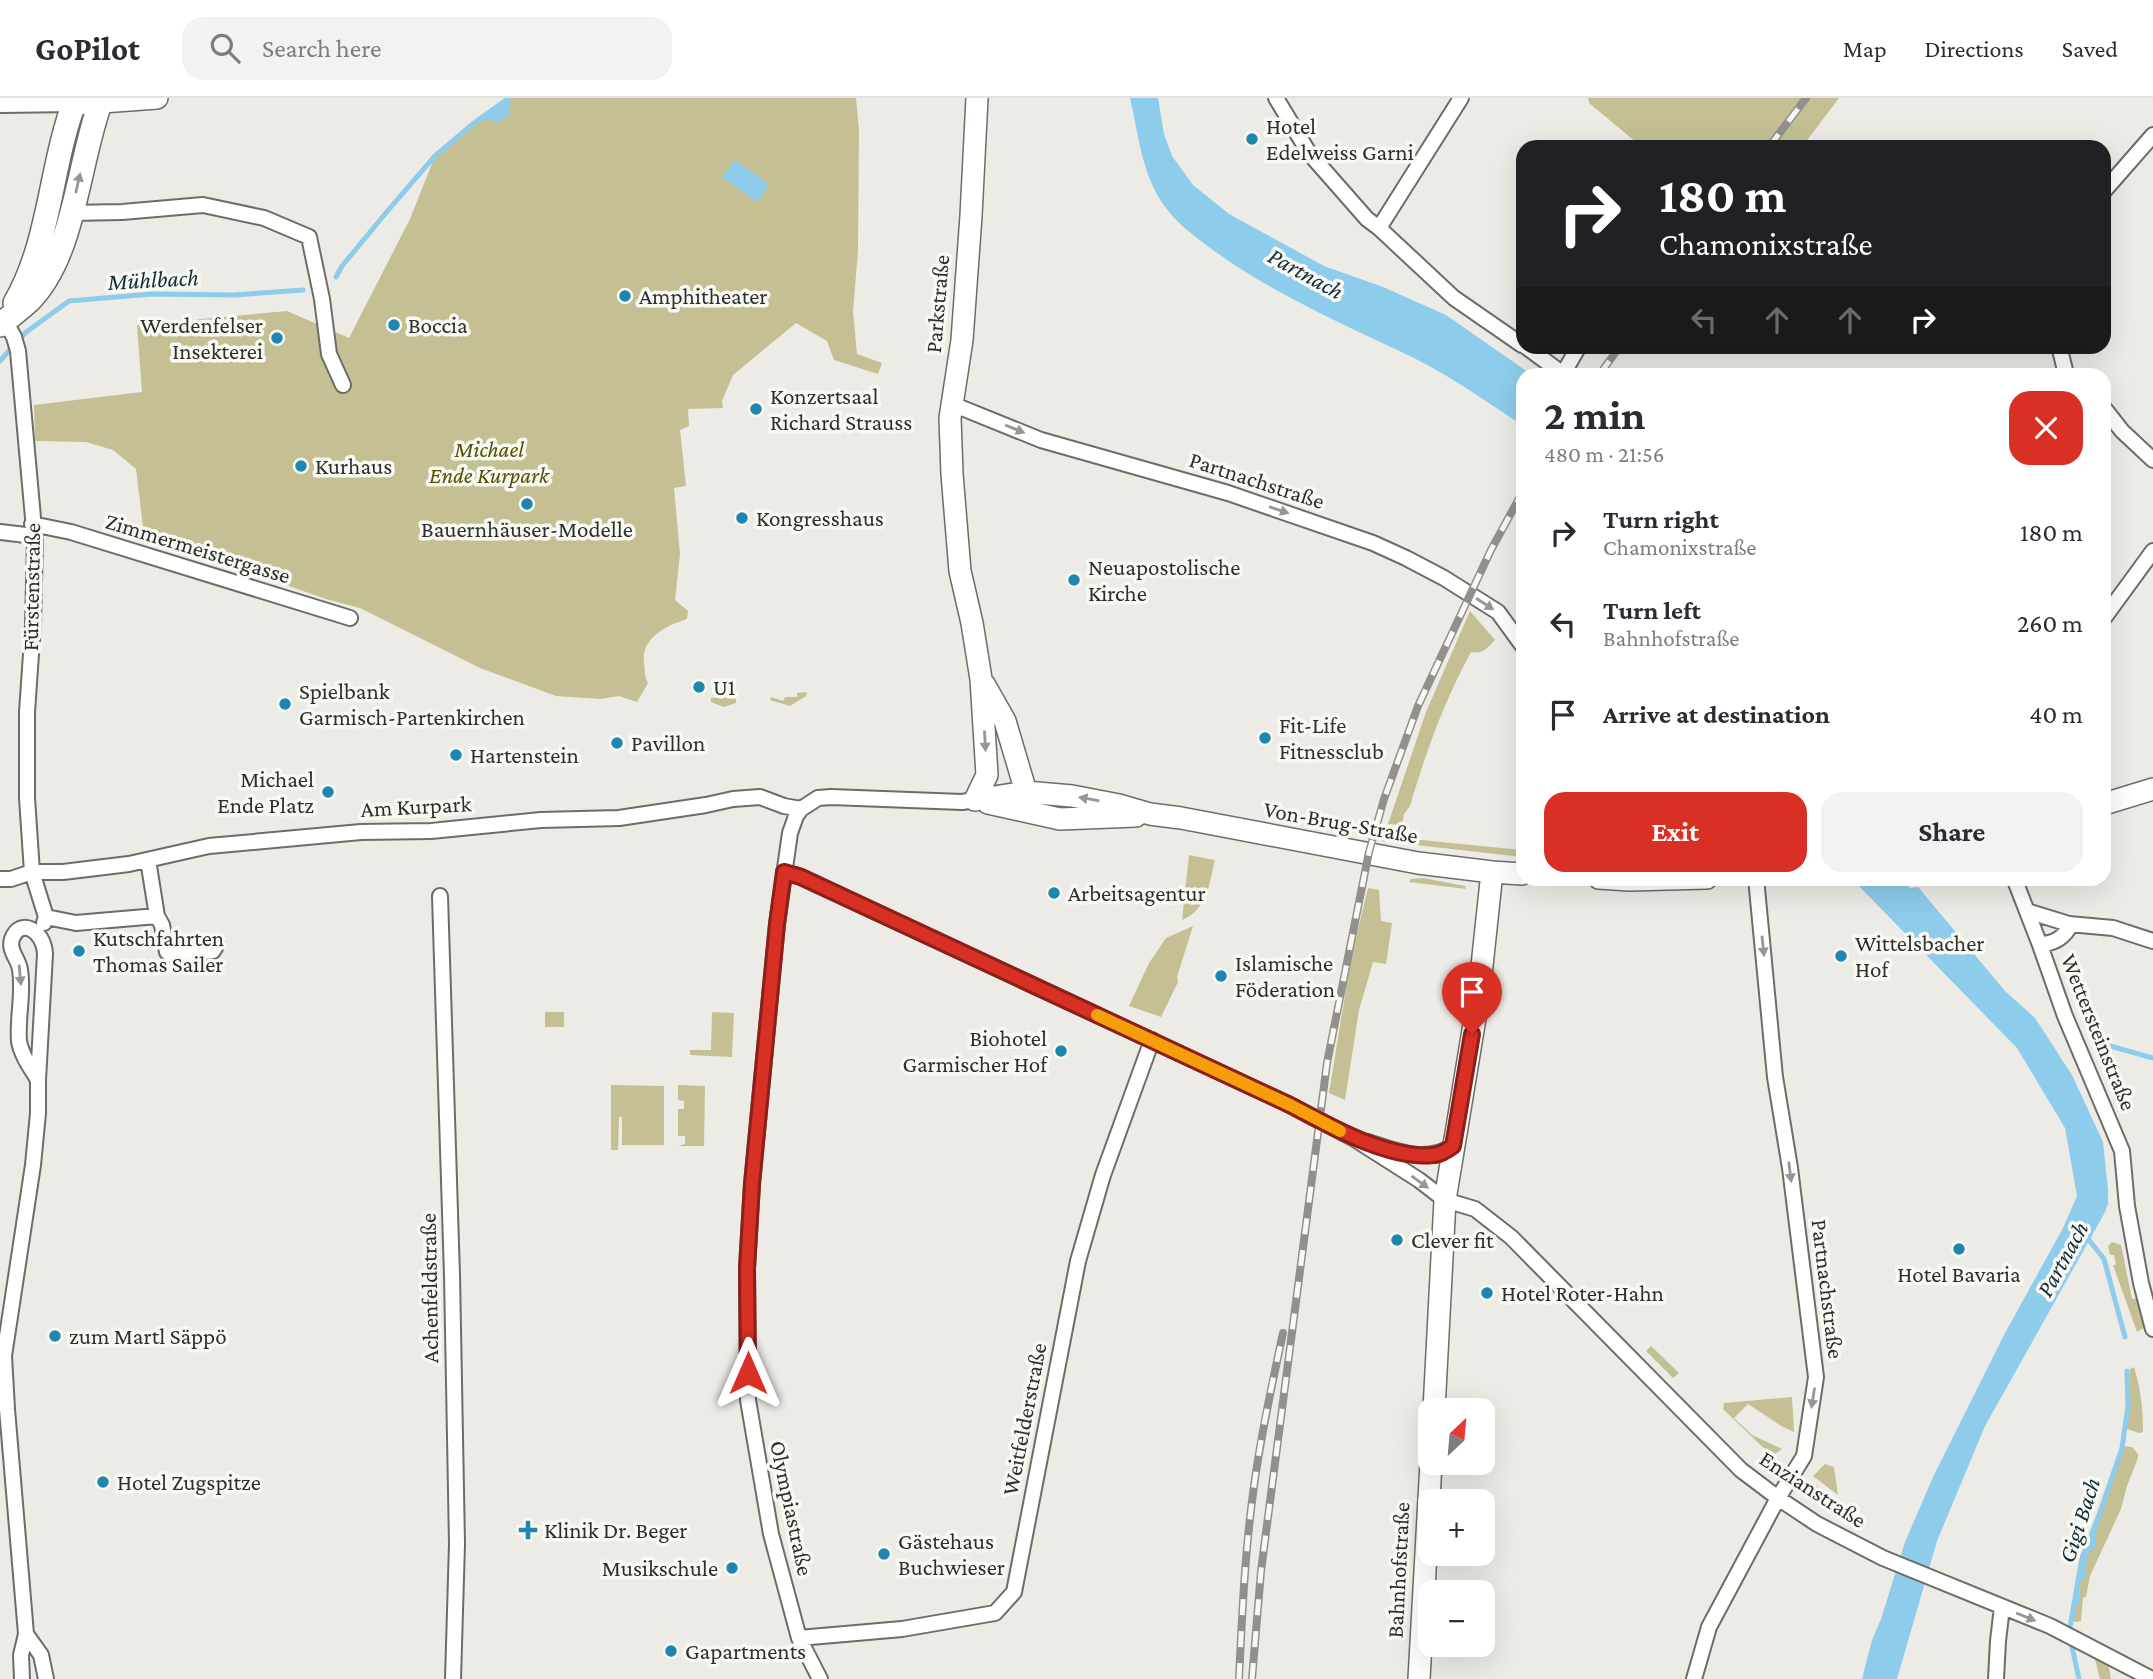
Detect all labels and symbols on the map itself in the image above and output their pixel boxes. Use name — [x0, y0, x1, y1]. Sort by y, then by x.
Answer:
place label: Hotel Edelweiss Garni — [1266, 113, 1414, 165]
marker: Hotel Edelweiss Garni — [1244, 131, 1260, 147]
one-way arrow — [73, 172, 84, 194]
water label: Partnach — [1264, 241, 1348, 305]
street label: Parkstraße — [920, 254, 954, 354]
water label: Mühlbach — [106, 263, 199, 295]
place label: Amphitheater — [639, 283, 767, 309]
marker: Amphitheater — [617, 288, 633, 304]
place label: Werdenfelser Insekterei — [140, 312, 263, 364]
place label: Boccia — [408, 312, 468, 338]
marker: Boccia — [386, 317, 402, 333]
marker: Werdenfelser Insekterei — [269, 330, 285, 346]
place label: Konzertsaal Richard Strauss — [770, 383, 912, 435]
marker: Konzertsaal Richard Strauss — [748, 401, 764, 417]
one-way arrow — [1005, 424, 1026, 435]
park label: Michael Ende Kurpark — [429, 436, 550, 488]
street label: Partnachstraße — [1186, 446, 1328, 514]
place label: Kurhaus — [315, 453, 392, 479]
marker: Kurhaus — [293, 458, 309, 474]
marker: Bauernhäuser-Modelle — [519, 496, 535, 512]
place label: Kongresshaus — [756, 505, 884, 531]
one-way arrow — [1269, 505, 1290, 516]
street label: Zimmermeistergasse — [102, 507, 294, 589]
marker: Kongresshaus — [734, 510, 750, 526]
place label: Bauernhäuser-Modelle — [421, 516, 633, 542]
street label: Fürstenstraße — [17, 523, 45, 651]
place label: Neuapostolische Kirche — [1088, 554, 1240, 606]
marker: Neuapostolische Kirche — [1066, 572, 1082, 588]
one-way arrow — [1476, 598, 1495, 611]
place label: U1 — [713, 674, 735, 700]
place label: Spielbank Garmisch-Partenkirchen — [299, 678, 525, 730]
marker: U1 — [691, 679, 707, 695]
marker: Spielbank Garmisch-Partenkirchen — [277, 696, 293, 712]
place label: Fit-Life Fitnessclub — [1279, 712, 1384, 764]
place label: Pavillon — [631, 730, 705, 756]
one-way arrow — [979, 730, 990, 752]
marker: Fit-Life Fitnessclub — [1257, 730, 1273, 746]
marker: Pavillon — [609, 735, 625, 751]
place label: Hartenstein — [470, 742, 579, 768]
marker: Hartenstein — [448, 747, 464, 763]
place label: Michael Ende Platz — [217, 766, 314, 818]
marker: Michael Ende Platz — [320, 784, 336, 800]
street label: Am Kurpark — [360, 790, 472, 822]
one-way arrow — [1078, 793, 1100, 804]
street label: Von-Brug-Straße — [1262, 796, 1420, 848]
place label: Arbeitsagentur — [1068, 880, 1206, 906]
marker: Arbeitsagentur — [1046, 885, 1062, 901]
place label: Kutschfahrten Thomas Sailer — [93, 925, 224, 977]
place label: Wittelsbacher Hof — [1855, 930, 1984, 982]
one-way arrow — [1758, 936, 1769, 958]
marker: Kutschfahrten Thomas Sailer — [71, 943, 87, 959]
marker: Wittelsbacher Hof — [1833, 948, 1849, 964]
place label: Islamische Föderation — [1235, 950, 1335, 1002]
street label: Wettersteinstraße — [2056, 950, 2142, 1114]
pin — [1442, 962, 1502, 1034]
one-way arrow — [15, 964, 26, 986]
marker: Islamische Föderation — [1213, 968, 1229, 984]
place label: Biohotel Garmischer Hof — [902, 1025, 1048, 1077]
marker: Biohotel Garmischer Hof — [1053, 1043, 1069, 1059]
one-way arrow — [1785, 1161, 1796, 1183]
one-way arrow — [1411, 1174, 1429, 1188]
street label: Achenfeldstraße — [415, 1213, 443, 1363]
water label: Partnach — [2030, 1217, 2094, 1301]
street label: Partnachstraße — [1807, 1218, 1849, 1360]
place label: Clever fit — [1411, 1227, 1494, 1253]
marker: Clever fit — [1389, 1232, 1405, 1248]
marker: Hotel Bavaria — [1951, 1241, 1967, 1257]
place label: Hotel Bavaria — [1897, 1261, 2021, 1287]
place label: Hotel Roter-Hahn — [1501, 1280, 1664, 1306]
marker: Hotel Roter-Hahn — [1479, 1285, 1495, 1301]
place label: zum Martl Säppö — [69, 1323, 227, 1349]
marker: zum Martl Säppö — [47, 1328, 63, 1344]
position arrow — [711, 1336, 785, 1410]
street label: Weitfelderstraße — [996, 1340, 1052, 1498]
one-way arrow — [1807, 1387, 1818, 1409]
north arrow — [1418, 1398, 1494, 1475]
street label: Olympiastraße — [765, 1438, 819, 1578]
street label: Enzianstraße — [1755, 1445, 1871, 1533]
place label: Hotel Zugspitze — [117, 1469, 261, 1495]
marker: Hotel Zugspitze — [95, 1474, 111, 1490]
water label: Gigi Bach — [2053, 1474, 2105, 1566]
street label: Bahnhofstraße — [1381, 1501, 1415, 1639]
place label: Klinik Dr. Beger — [544, 1517, 688, 1543]
marker: Klinik Dr. Beger — [518, 1520, 538, 1540]
place label: Gästehaus Buchwieser — [898, 1528, 1005, 1580]
marker: Gästehaus Buchwieser — [876, 1546, 892, 1562]
place label: Musikschule — [602, 1555, 718, 1581]
marker: Musikschule — [724, 1560, 740, 1576]
one-way arrow — [2016, 1611, 2037, 1622]
place label: Gapartments — [685, 1638, 806, 1664]
marker: Gapartments — [663, 1643, 679, 1659]

